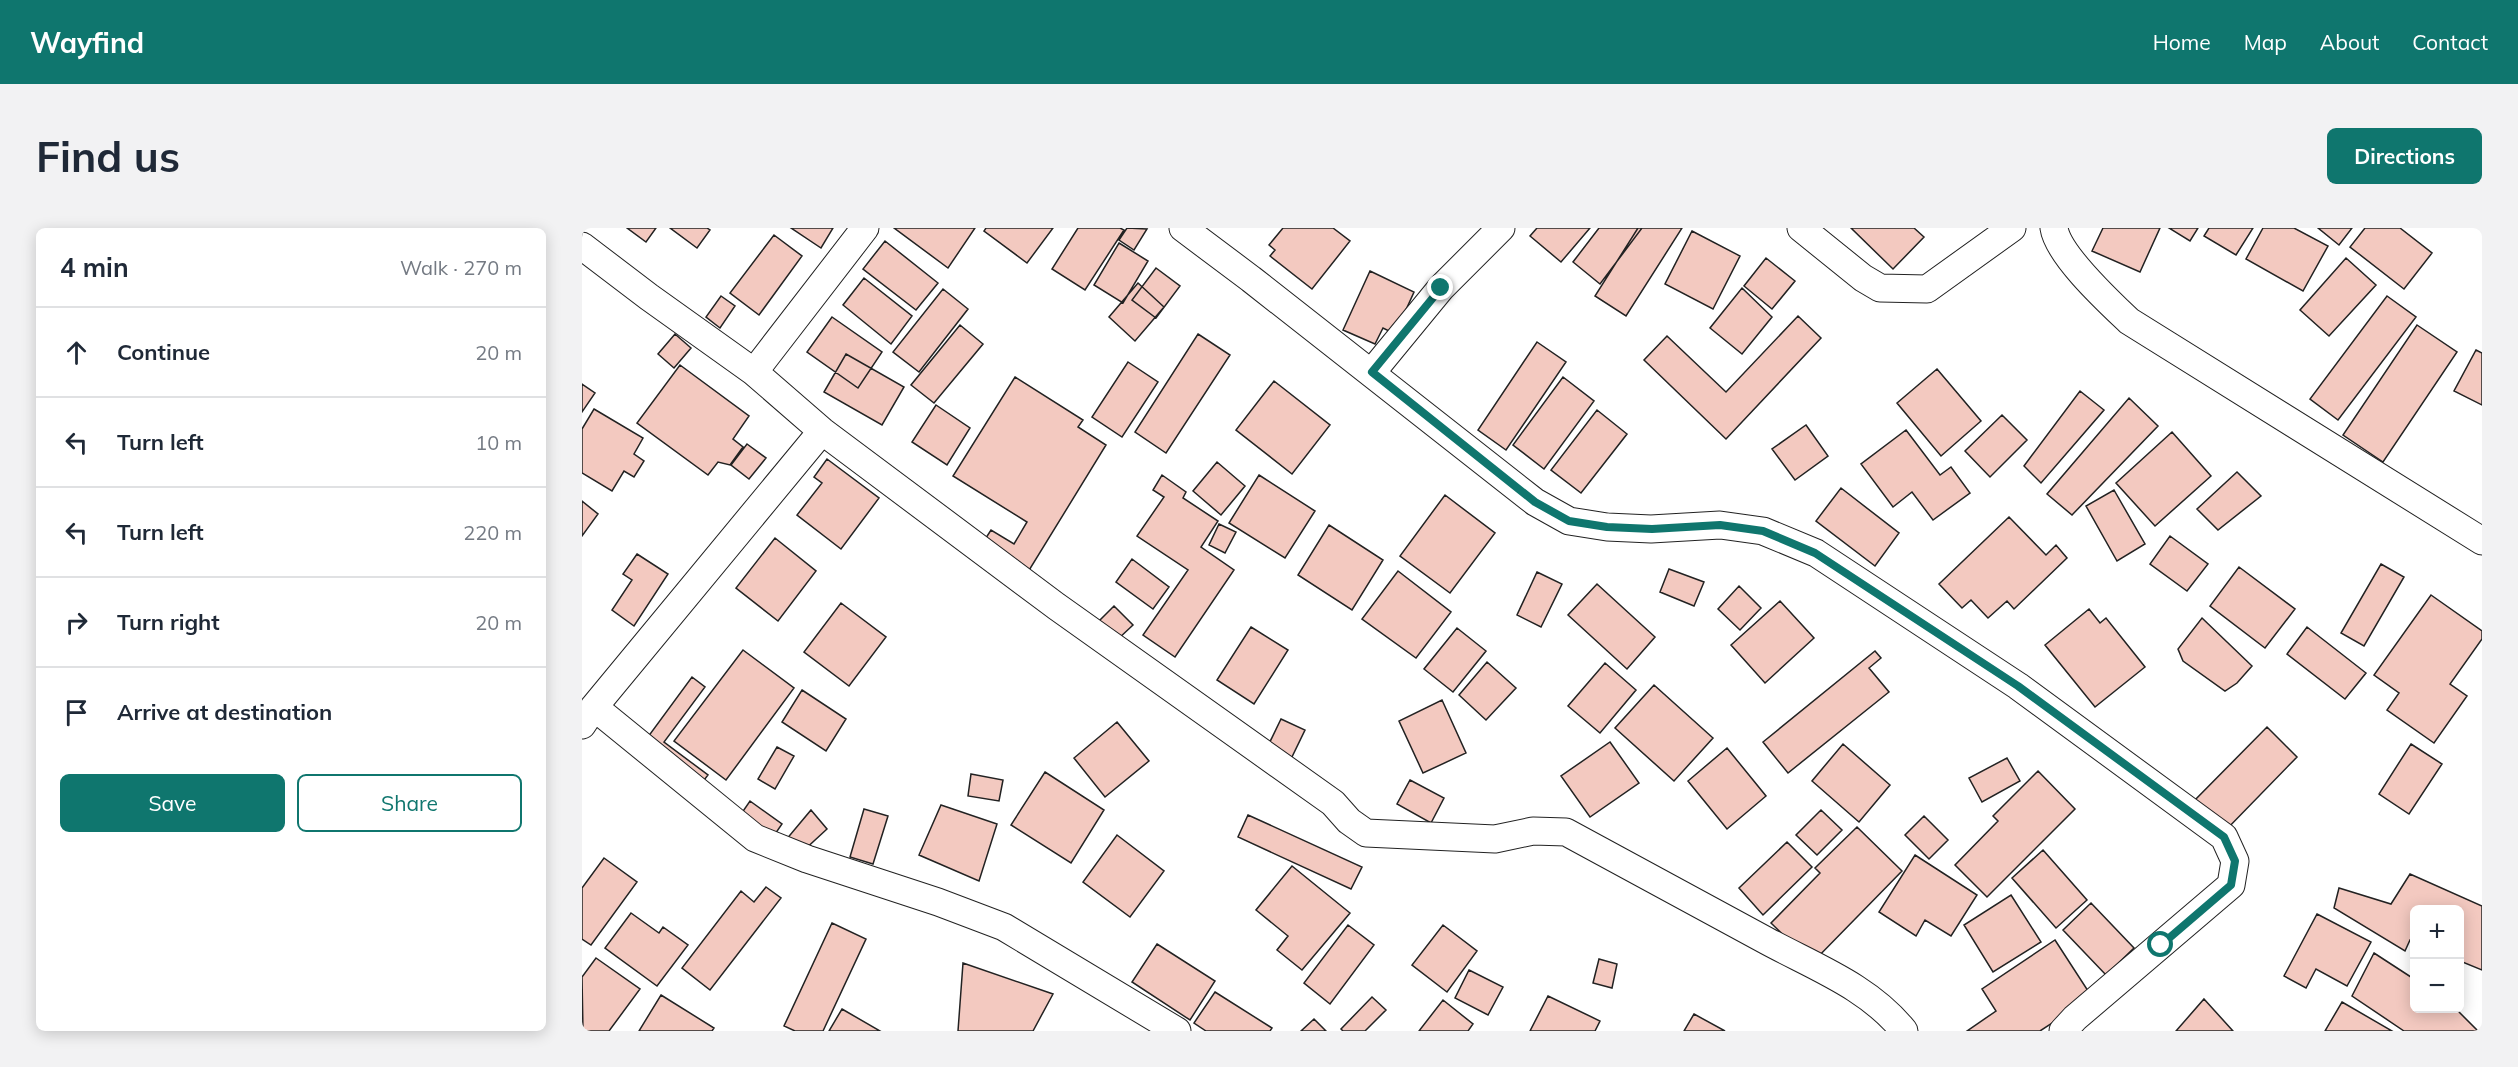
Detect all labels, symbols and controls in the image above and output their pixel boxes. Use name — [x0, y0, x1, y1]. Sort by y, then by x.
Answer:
text: Wayfind — [30, 25, 144, 60]
text: Home — [2153, 29, 2211, 55]
text: Map — [2244, 29, 2287, 55]
text: About — [2320, 29, 2379, 55]
text: Contact — [2412, 29, 2488, 55]
button: Directions — [2327, 128, 2482, 184]
text: Find us — [36, 130, 180, 183]
text: 4 min — [60, 251, 129, 284]
text: Walk · 270 m — [400, 255, 522, 280]
route end — [1427, 274, 1453, 300]
icon: ahead — [60, 336, 93, 369]
text: Continue — [117, 338, 210, 366]
text: 20 m — [475, 340, 522, 365]
icon: left — [60, 426, 93, 459]
text: Turn left — [117, 428, 204, 456]
text: 10 m — [475, 430, 522, 455]
icon: left — [60, 516, 93, 549]
text: Turn left — [117, 518, 204, 546]
text: 220 m — [463, 520, 522, 545]
icon: right — [60, 606, 93, 639]
text: Turn right — [117, 608, 220, 636]
text: 20 m — [475, 610, 522, 635]
icon: arrive — [60, 696, 93, 729]
text: Arrive at destination — [117, 698, 332, 726]
button: Save — [60, 774, 285, 832]
button: Share — [297, 774, 522, 832]
map controls — [2410, 905, 2464, 1013]
button: + — [2410, 905, 2464, 959]
route start — [2147, 931, 2173, 957]
button: − — [2410, 959, 2464, 1013]

